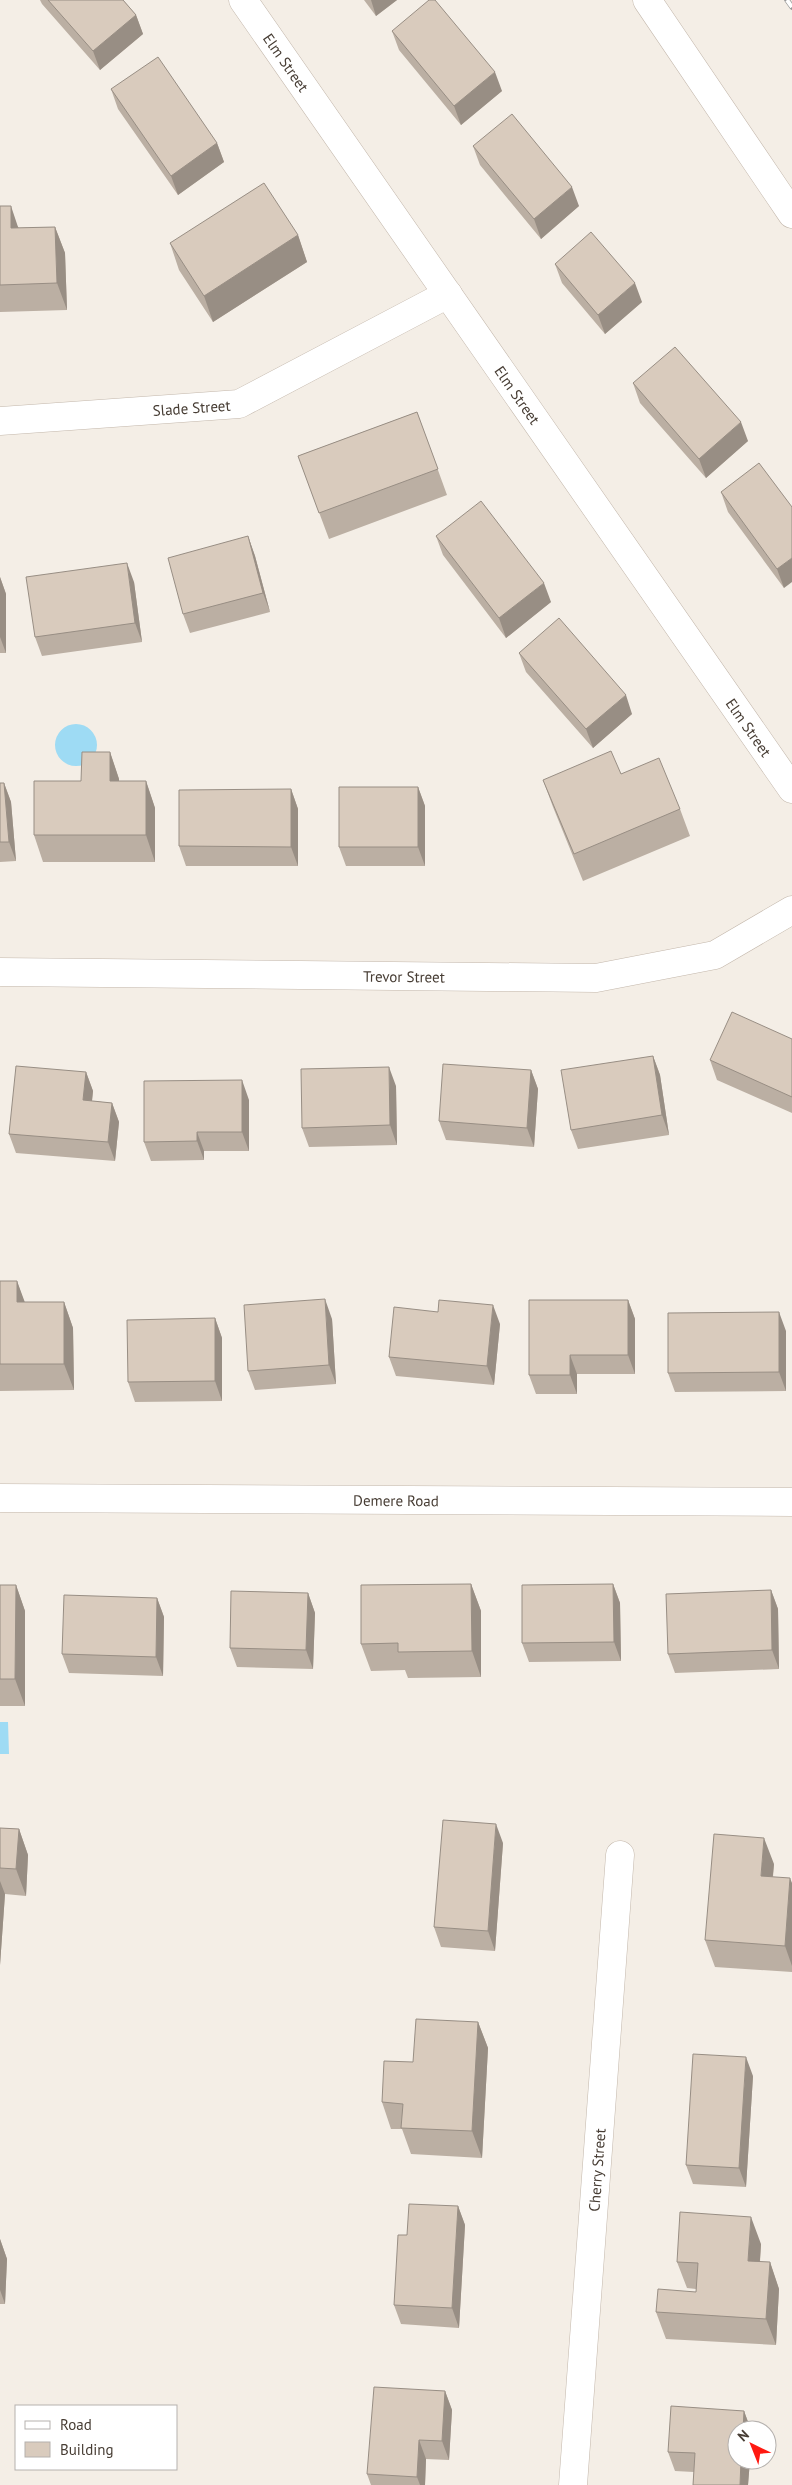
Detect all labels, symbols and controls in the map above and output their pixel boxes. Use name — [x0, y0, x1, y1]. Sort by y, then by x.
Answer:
street label: Elm Street — [259, 29, 313, 95]
street label: Elm Street — [491, 362, 545, 428]
street label: Slade Street — [152, 395, 231, 420]
street label: Elm Street — [722, 694, 776, 760]
street label: Trevor Street — [363, 966, 445, 986]
street label: Demere Road — [353, 1490, 439, 1510]
street label: Cherry Street — [584, 2128, 609, 2212]
legend — [15, 2405, 178, 2470]
text: Road — [60, 2415, 92, 2434]
north arrow — [727, 2420, 777, 2470]
text: N — [734, 2426, 753, 2445]
text: Building — [60, 2440, 114, 2459]

